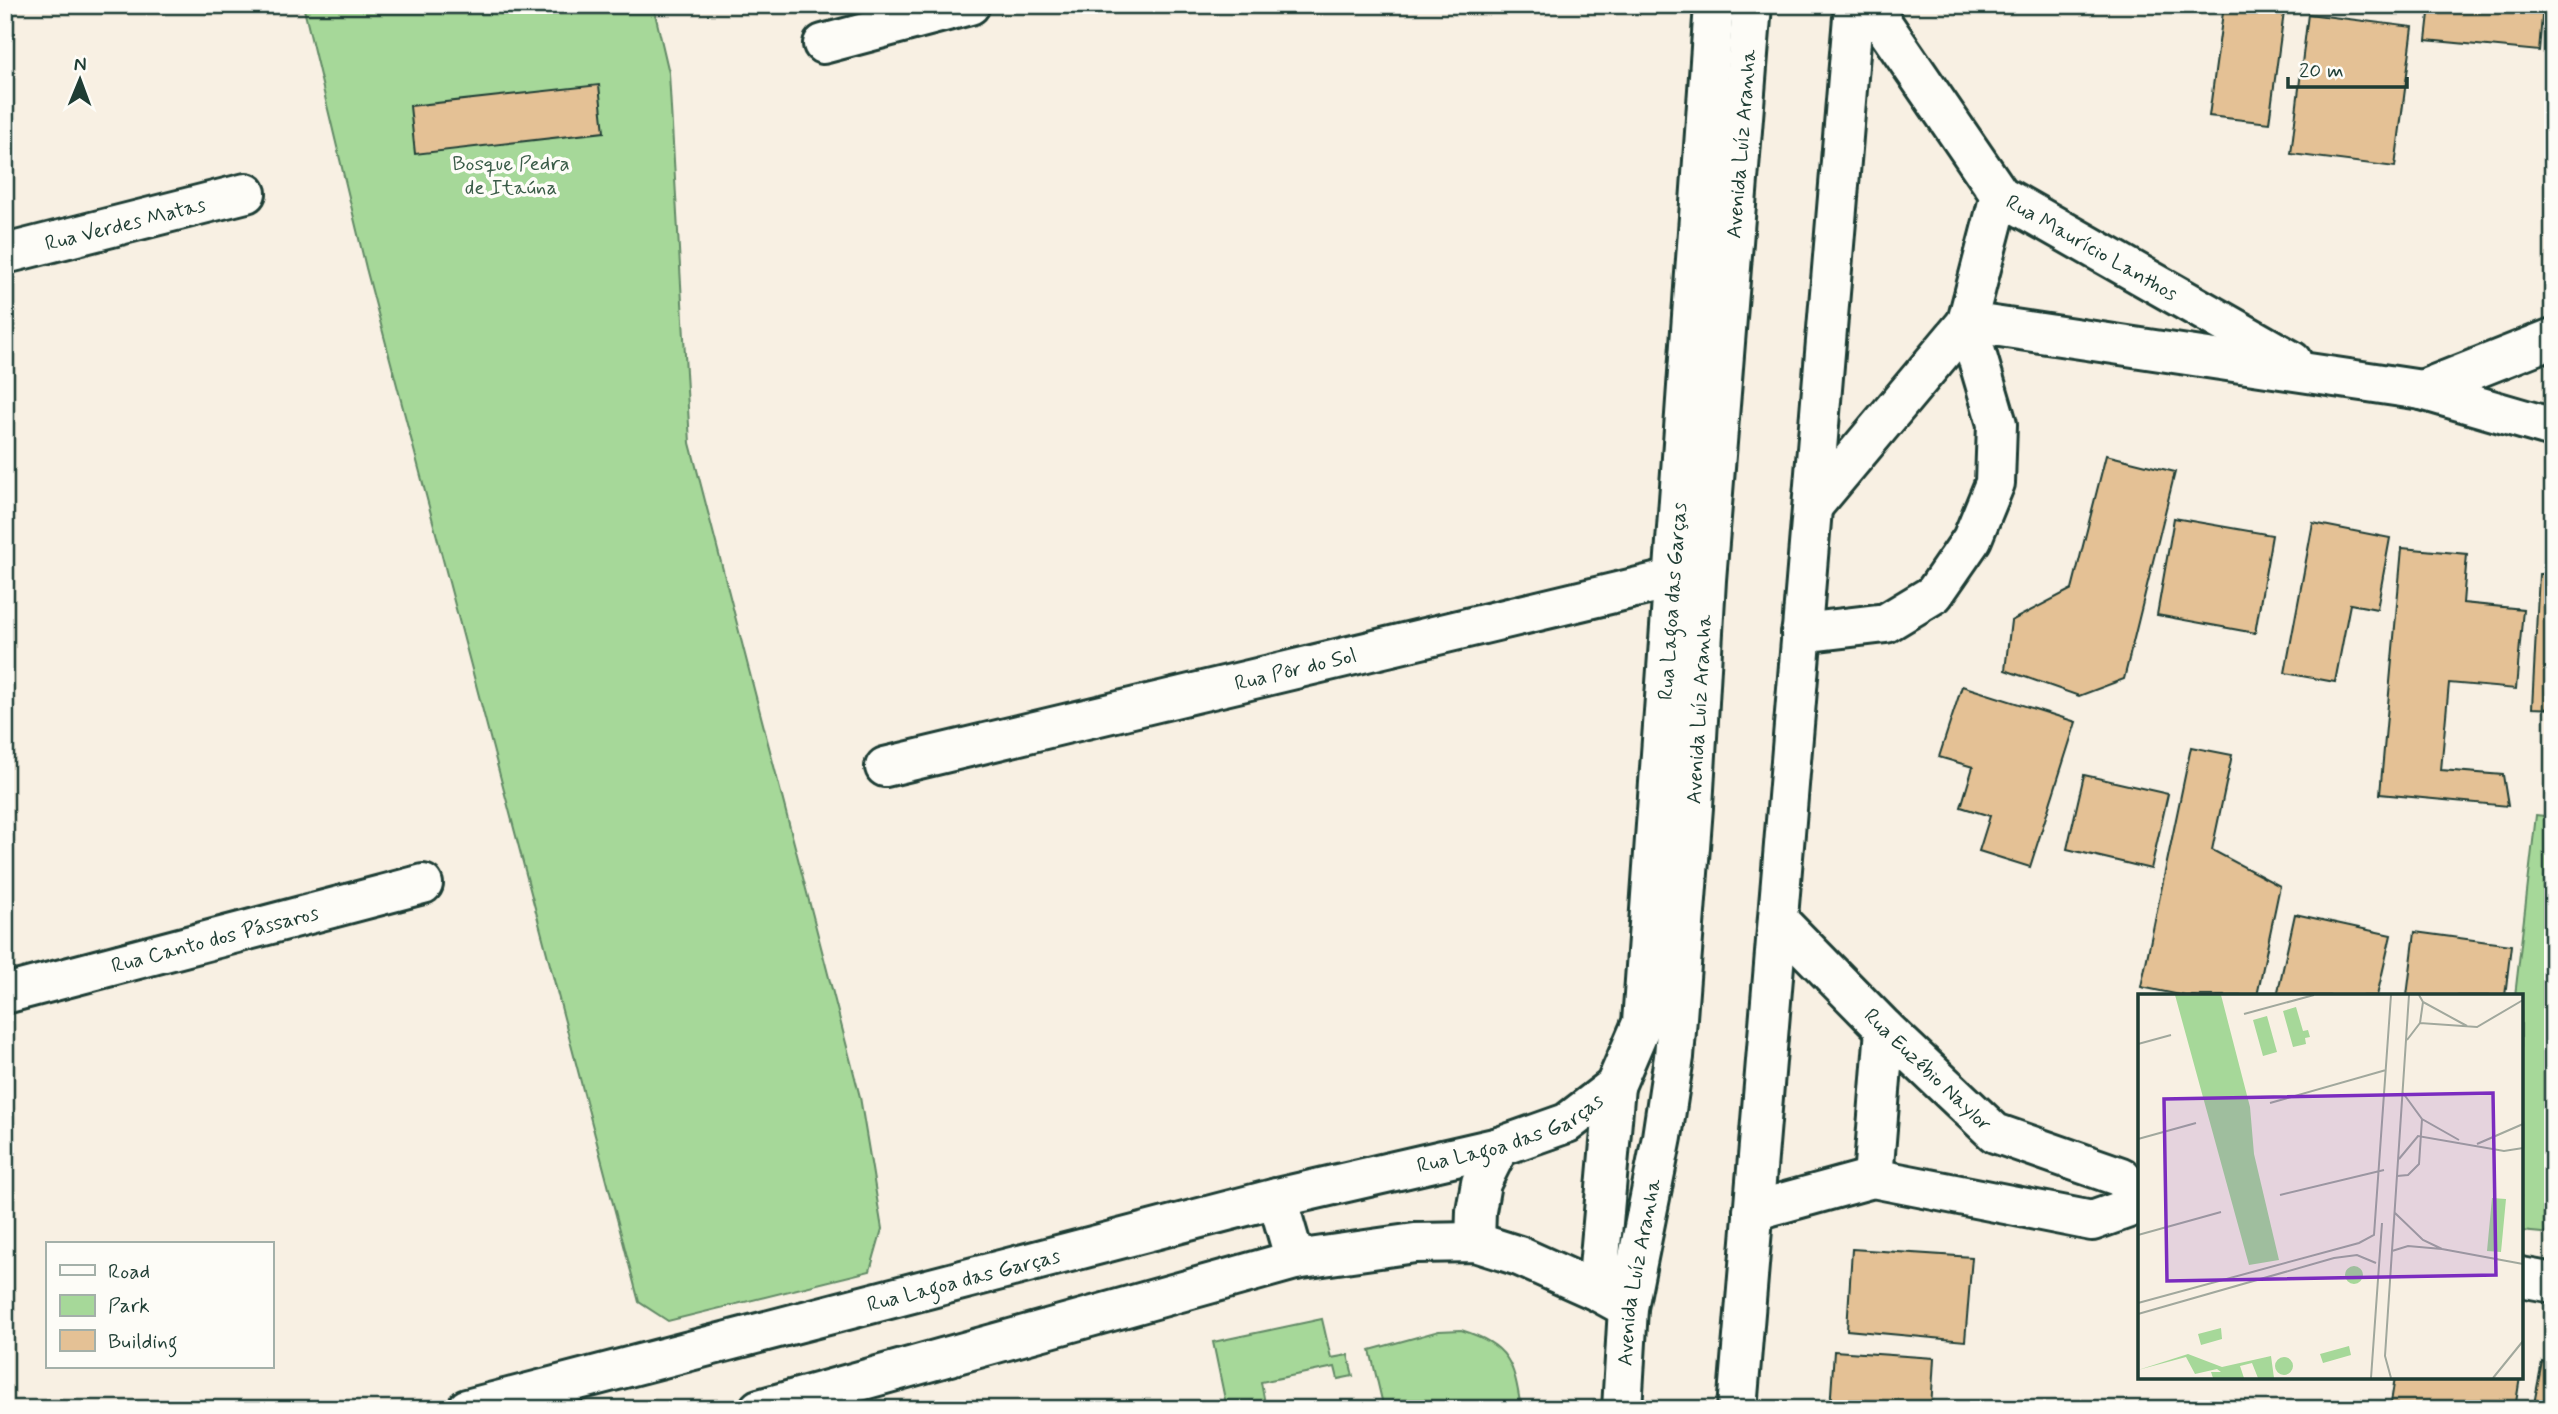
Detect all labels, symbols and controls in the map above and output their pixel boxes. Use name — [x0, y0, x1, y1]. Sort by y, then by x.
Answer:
north arrow — [46, 46, 116, 116]
scale bar — [2288, 46, 2408, 90]
street label: Avenida Luíz Aranha — [1720, 48, 1763, 240]
text: N — [74, 52, 87, 77]
text: 20 m — [2299, 57, 2344, 85]
park label: Bosque Pedra de Itaúna — [452, 150, 570, 202]
street label: Rua Maurício Lanthos — [2001, 188, 2182, 308]
street label: Rua Verdes Matas — [42, 191, 209, 258]
street label: Rua Lagoa das Garças — [1652, 501, 1694, 701]
street label: Avenida Luíz Aranha — [1680, 613, 1719, 805]
street label: Rua Pôr do Sol — [1232, 642, 1359, 698]
street label: Rua Canto dos Pássaros — [109, 899, 322, 980]
inset map — [2138, 994, 2523, 1379]
street label: Rua Euzébio Naylor — [1857, 1003, 1998, 1138]
street label: Rua Lagoa das Garças — [1414, 1087, 1610, 1180]
street label: Avenida Luíz Aranha — [1612, 1176, 1668, 1367]
legend — [46, 1242, 273, 1368]
street label: Rua Lagoa das Garças — [864, 1242, 1063, 1319]
text: Road — [108, 1258, 150, 1286]
text: Park — [108, 1292, 150, 1320]
text: Building — [108, 1328, 178, 1358]

